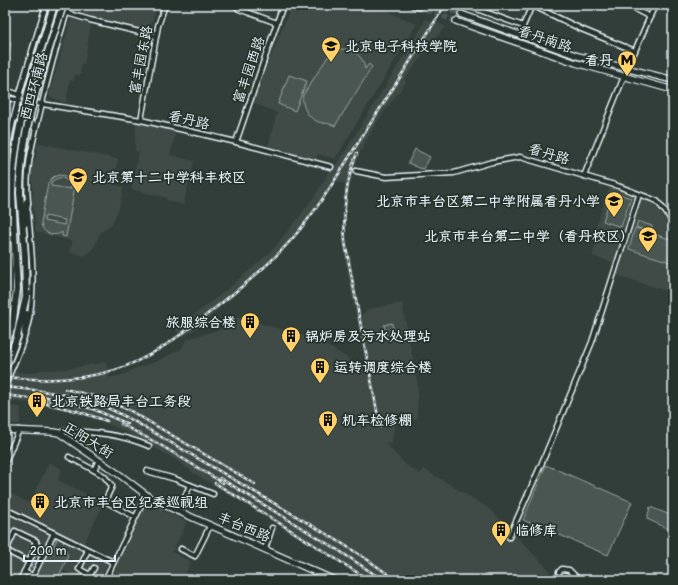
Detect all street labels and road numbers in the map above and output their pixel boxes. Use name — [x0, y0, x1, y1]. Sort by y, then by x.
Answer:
street label: 看丹南路 — [516, 22, 574, 56]
street label: 富丰园东路 — [126, 24, 156, 96]
street label: 富丰园西路 — [230, 34, 268, 106]
street label: 西四环南路 — [17, 50, 51, 122]
street label: 看丹路 — [167, 107, 211, 133]
street label: 看丹路 — [526, 140, 572, 168]
street label: 正阳大街 — [60, 418, 116, 462]
street label: 丰台西路 — [215, 508, 273, 546]

